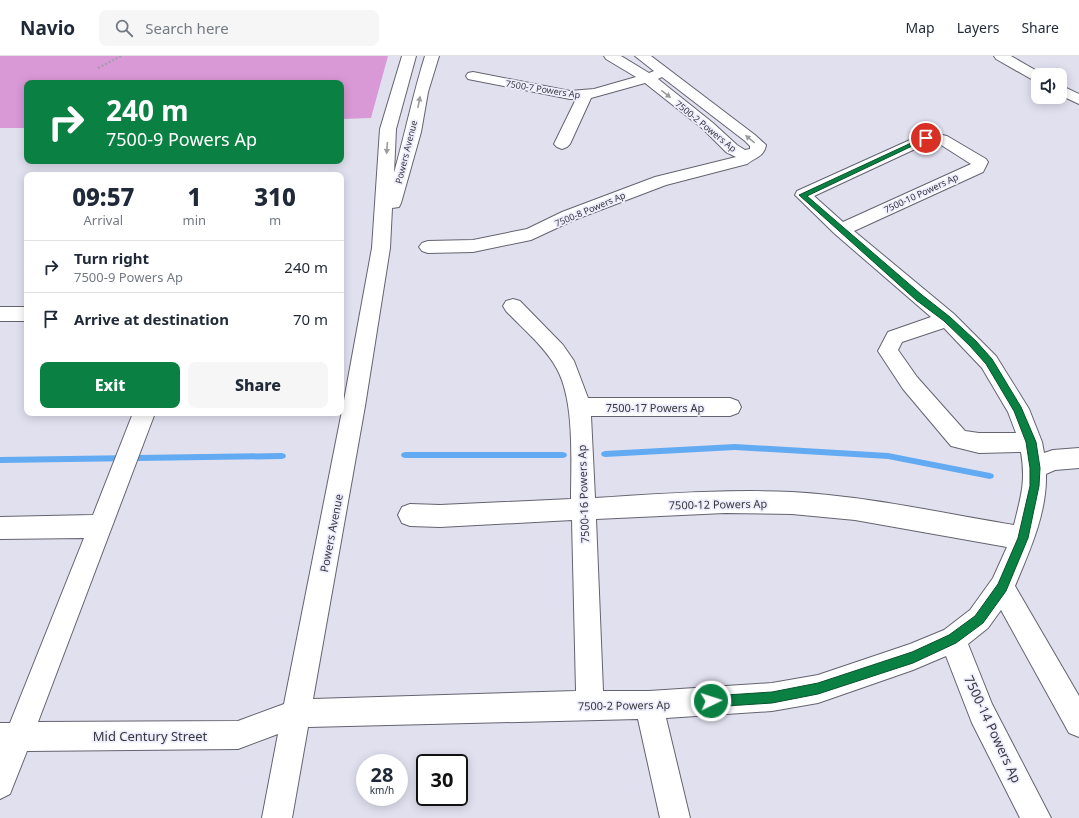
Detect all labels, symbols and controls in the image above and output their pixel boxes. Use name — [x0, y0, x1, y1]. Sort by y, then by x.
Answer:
search box — [99, 10, 379, 46]
text: Navio — [20, 15, 75, 41]
icon: search — [113, 17, 135, 39]
text: Search here — [145, 18, 229, 38]
text: Map — [906, 18, 935, 37]
text: Layers — [957, 18, 999, 37]
text: Share — [1021, 18, 1059, 37]
map controls — [1031, 68, 1067, 104]
button: sound — [1031, 68, 1067, 104]
street label: 7500-7 Powers Ap — [505, 77, 582, 101]
one-way arrow — [661, 89, 672, 98]
text: 240 m — [106, 91, 189, 129]
icon: right — [40, 96, 92, 148]
one-way arrow — [416, 96, 422, 108]
street label: 7500-2 Powers Ap — [673, 97, 740, 155]
street label: Powers Avenue — [392, 119, 420, 185]
pin — [909, 121, 943, 155]
text: 7500-9 Powers Ap — [106, 127, 257, 151]
icon: arrive — [915, 127, 937, 149]
one-way arrow — [745, 134, 756, 143]
one-way arrow — [384, 142, 391, 154]
street label: 7500-10 Powers Ap — [882, 170, 961, 216]
text: 09:57 — [72, 180, 134, 213]
text: 1 — [187, 180, 201, 213]
text: 310 — [254, 180, 296, 213]
street label: 7500-8 Powers Ap — [553, 188, 628, 230]
text: Arrival — [83, 211, 123, 229]
text: min — [183, 211, 206, 229]
text: m — [269, 211, 281, 229]
text: Turn right — [74, 248, 149, 268]
icon: right — [40, 256, 62, 278]
text: 240 m — [284, 257, 328, 277]
text: 7500-9 Powers Ap — [74, 268, 183, 286]
icon: arrive — [40, 308, 62, 330]
text: Arrive at destination — [74, 309, 229, 329]
text: 70 m — [293, 309, 328, 329]
button: Exit — [40, 362, 180, 408]
button: Share — [188, 362, 328, 408]
street label: 7500-17 Powers Ap — [606, 400, 705, 415]
street label: 7500-16 Powers Ap — [574, 444, 592, 544]
street label: Powers Avenue — [316, 493, 346, 573]
street label: 7500-12 Powers Ap — [669, 496, 768, 512]
street label: 7500-14 Powers Ap — [960, 672, 1026, 786]
position arrow — [690, 680, 732, 722]
street label: 7500-2 Powers Ap — [578, 697, 670, 713]
street label: Mid Century Street — [93, 727, 208, 745]
speed limit sign: 30 — [416, 754, 468, 806]
text: 28 — [371, 761, 393, 788]
text: km/h — [370, 783, 394, 797]

